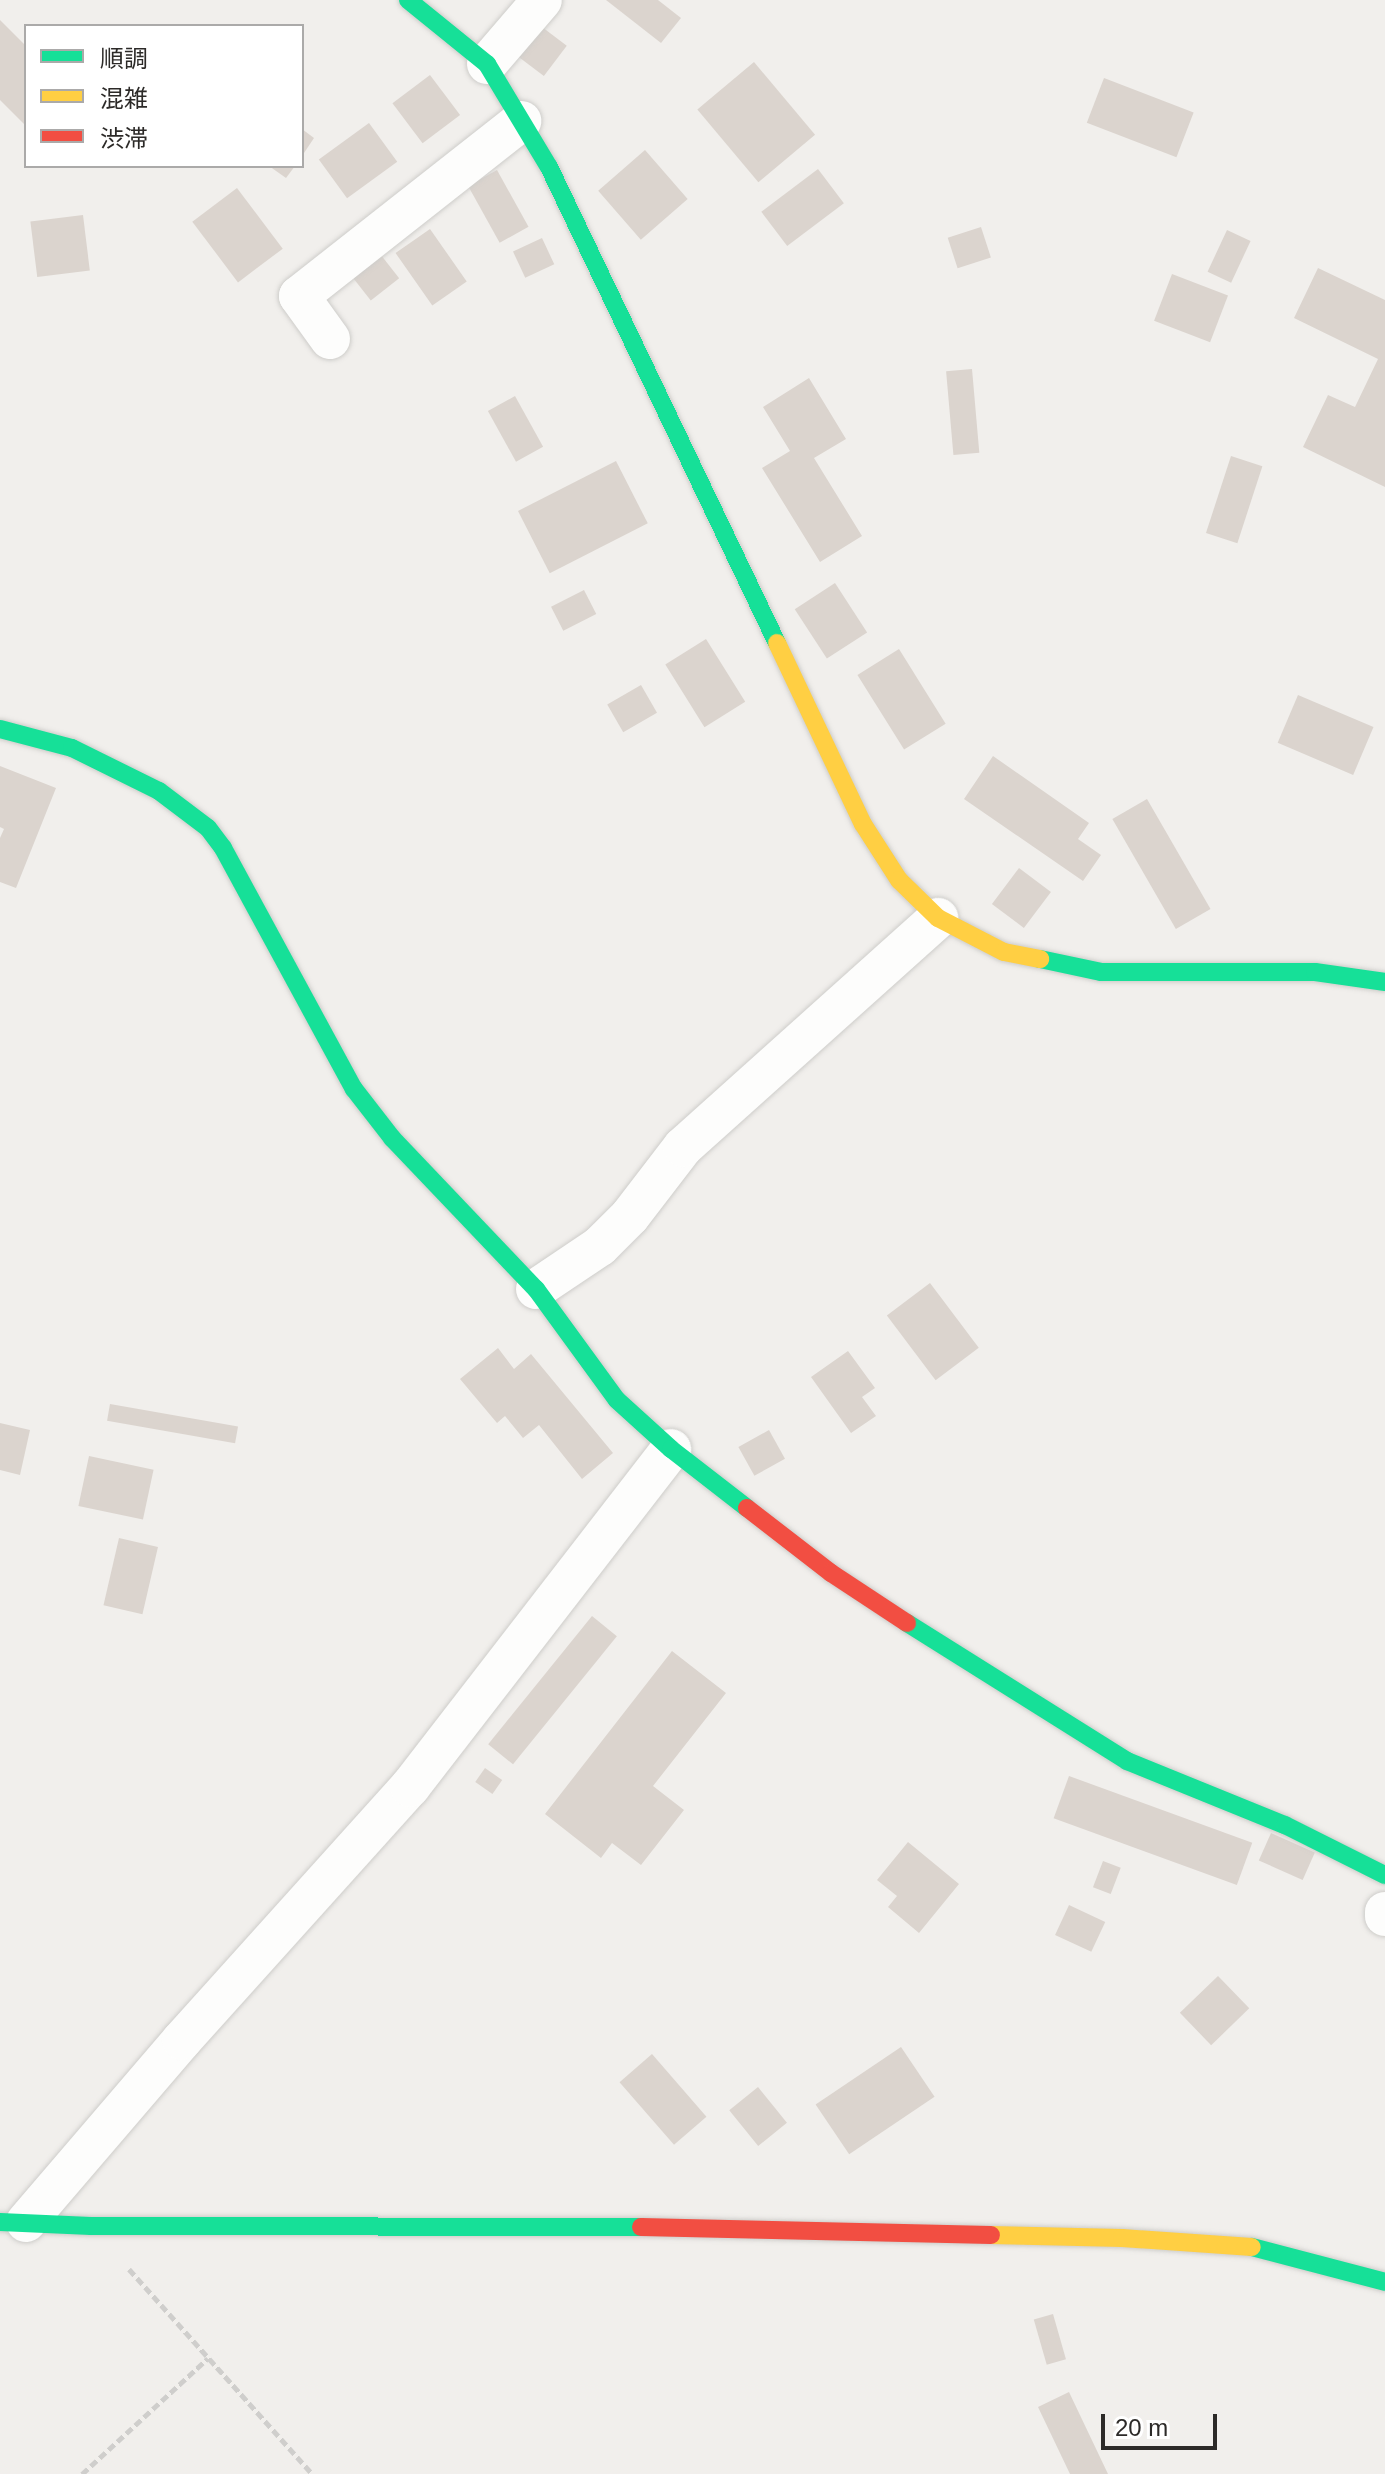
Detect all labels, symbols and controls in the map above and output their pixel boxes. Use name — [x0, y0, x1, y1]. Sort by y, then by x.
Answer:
legend — [24, 24, 304, 168]
text: 順調 — [100, 45, 148, 72]
text: 混雑 — [100, 85, 148, 112]
text: 渋滞 — [100, 125, 148, 152]
scale bar — [1105, 2398, 1221, 2448]
text: 20 m — [1115, 2414, 1168, 2441]

